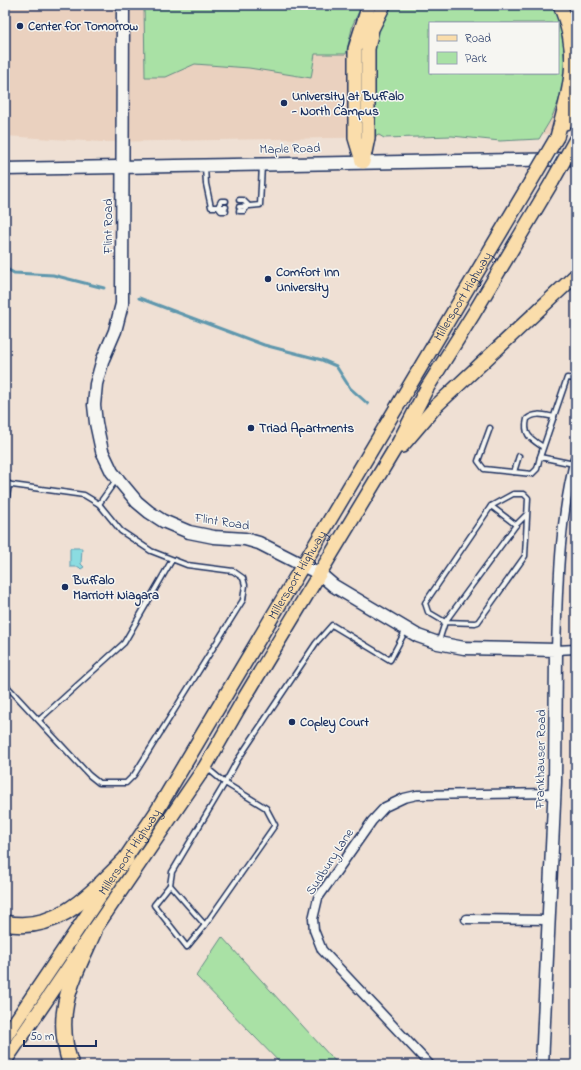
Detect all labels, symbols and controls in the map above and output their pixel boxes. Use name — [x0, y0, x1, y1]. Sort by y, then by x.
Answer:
place label: Center for Tomorrow — [28, 17, 138, 36]
marker: Center for Tomorrow — [15, 21, 25, 31]
legend — [429, 22, 559, 74]
text: Road — [465, 30, 491, 48]
text: Park — [465, 50, 487, 68]
place label: University at Buffalo - North Campus — [291, 87, 404, 121]
marker: University at Buffalo - North Campus — [279, 98, 289, 108]
street label: Maple Road — [259, 139, 321, 159]
street label: Flint Road — [99, 198, 118, 255]
street label: Millersport Highway — [429, 248, 497, 344]
place label: Comfort Inn University — [276, 263, 340, 299]
marker: Comfort Inn University — [263, 274, 273, 284]
place label: Triad Apartments — [259, 419, 355, 438]
marker: Triad Apartments — [246, 423, 256, 433]
street label: Flint Road — [192, 508, 251, 536]
street label: Millersport Highway — [263, 527, 332, 623]
place label: Buffalo Marriott Niagara — [72, 571, 159, 607]
marker: Buffalo Marriott Niagara — [60, 582, 70, 592]
street label: Frankhauser Road — [531, 709, 551, 810]
place label: Copley Court — [300, 713, 369, 734]
marker: Copley Court — [287, 717, 297, 727]
street label: Millersport Highway — [93, 805, 166, 899]
street label: Sudbury Lane — [301, 825, 360, 900]
scale bar — [24, 1022, 96, 1048]
text: 50 m — [30, 1028, 54, 1046]

